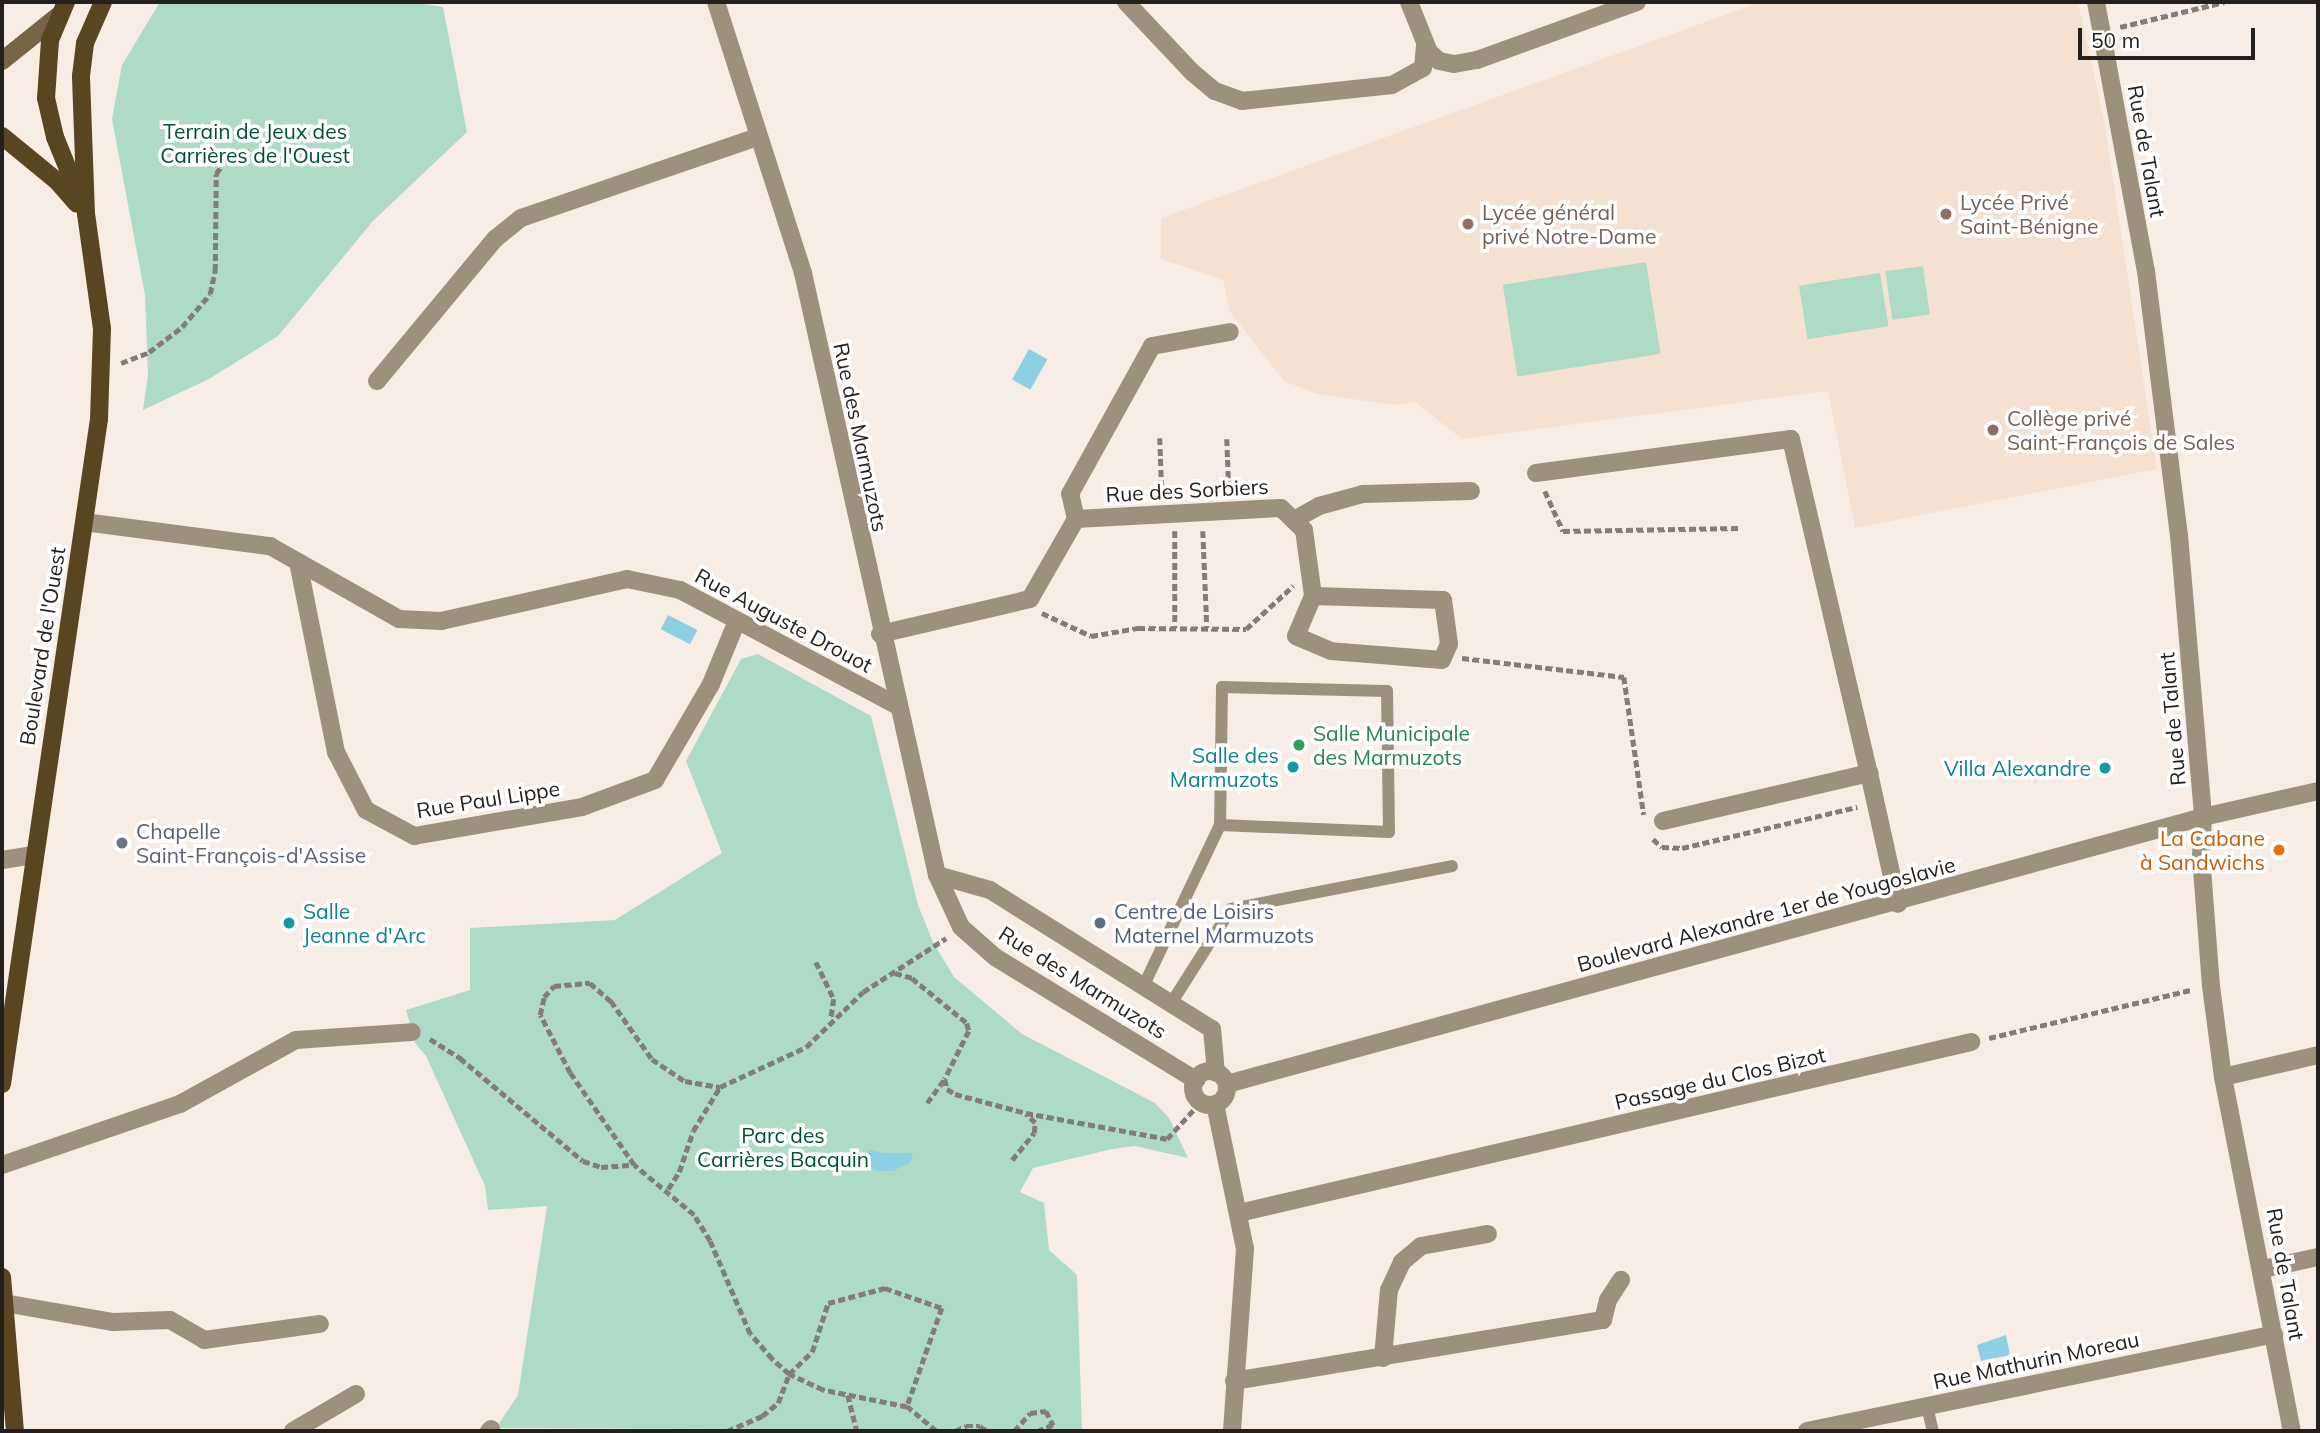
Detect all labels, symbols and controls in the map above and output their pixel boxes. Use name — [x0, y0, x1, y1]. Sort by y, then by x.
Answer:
scale bar — [2082, 14, 2259, 58]
text: 50 m — [2091, 27, 2140, 53]
street label: Rue de Talant — [2123, 83, 2171, 219]
park label: Terrain de Jeux des Carrières de l'Ouest — [160, 118, 350, 168]
place label: Lycée Privé Saint-Bénigne — [1960, 189, 2099, 239]
place label: Lycée général privé Notre-Dame — [1482, 199, 1656, 249]
marker: Lycée Privé Saint-Bénigne — [1938, 206, 1954, 222]
marker: Lycée général privé Notre-Dame — [1460, 216, 1476, 232]
street label: Rue des Marmuzots — [829, 340, 893, 534]
place label: Collège privé Saint-François de Sales — [2007, 405, 2235, 455]
marker: Collège privé Saint-François de Sales — [1985, 422, 2001, 438]
street label: Rue des Sorbiers — [1105, 473, 1269, 507]
street label: Boulevard de l'Ouest — [14, 545, 70, 747]
street label: Rue Auguste Drouot — [691, 563, 877, 677]
street label: Rue de Talant — [2154, 651, 2190, 787]
place label: Salle Municipale des Marmuzots — [1313, 720, 1470, 770]
marker: Salle Municipale des Marmuzots — [1291, 737, 1307, 753]
place label: Salle des Marmuzots — [1170, 742, 1279, 792]
place label: Villa Alexandre — [1944, 755, 2091, 781]
marker: Salle des Marmuzots — [1285, 759, 1301, 775]
marker: Villa Alexandre — [2097, 760, 2113, 776]
street label: Rue Paul Lippe — [414, 775, 562, 823]
place label: Chapelle Saint-François-d'Assise — [136, 818, 366, 868]
place label: La Cabane à Sandwichs — [2140, 825, 2265, 875]
marker: Chapelle Saint-François-d'Assise — [114, 835, 130, 851]
marker: La Cabane à Sandwichs — [2271, 842, 2287, 858]
street label: Boulevard Alexandre 1er de Yougoslavie — [1574, 851, 1958, 977]
place label: Salle Jeanne d'Arc — [303, 898, 426, 948]
place label: Centre de Loisirs Maternel Marmuzots — [1114, 898, 1314, 948]
marker: Salle Jeanne d'Arc — [281, 915, 297, 931]
marker: Centre de Loisirs Maternel Marmuzots — [1092, 915, 1108, 931]
street label: Rue des Marmuzots — [995, 920, 1171, 1044]
street label: Passage du Clos Bizot — [1612, 1041, 1828, 1115]
park label: Parc des Carrières Bacquin — [697, 1122, 869, 1172]
street label: Rue de Talant — [2262, 1206, 2310, 1342]
street label: Rue Mathurin Moreau — [1931, 1326, 2141, 1394]

